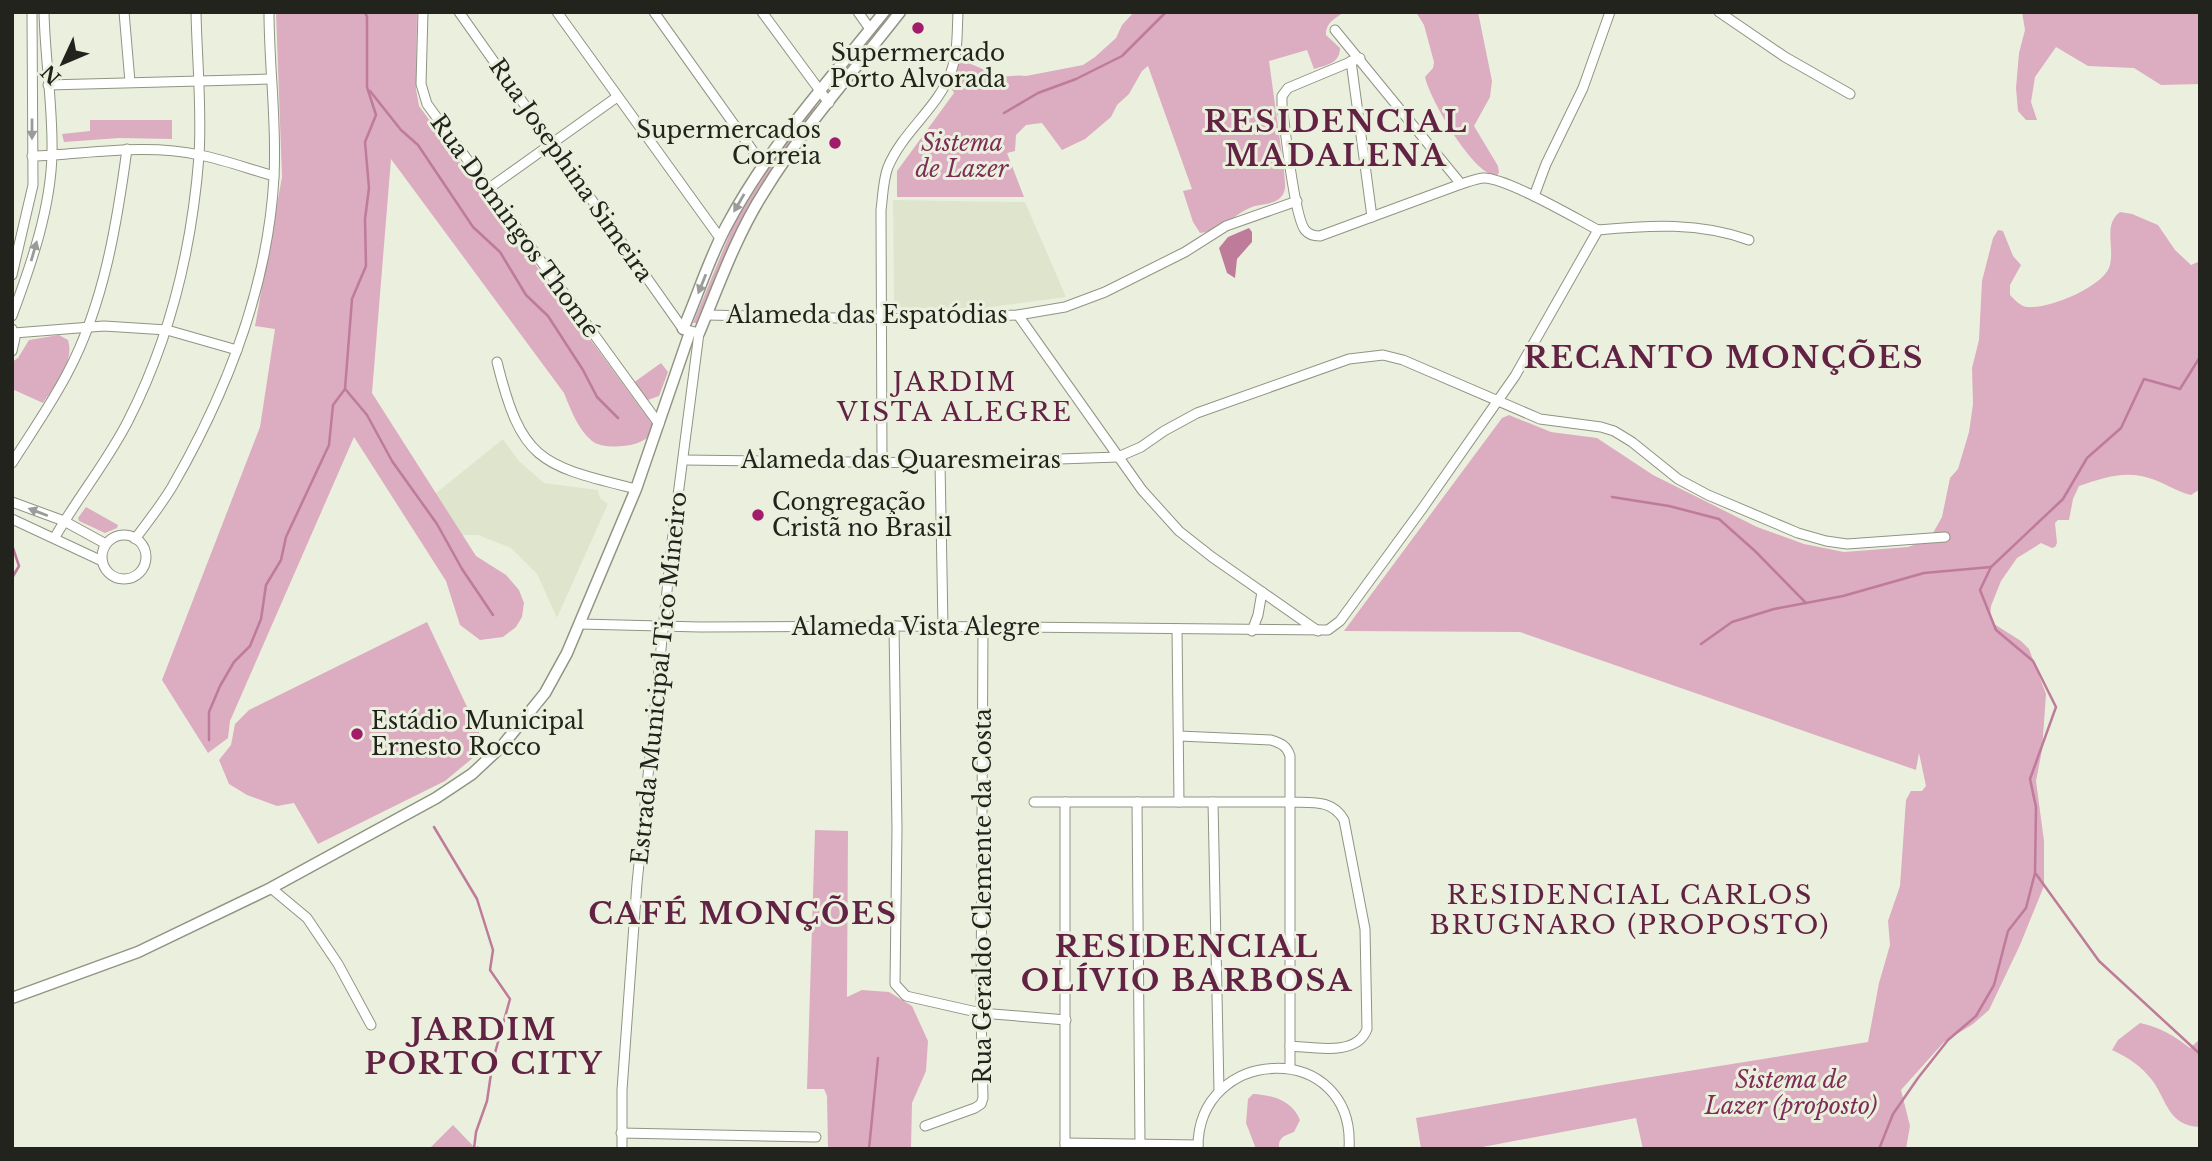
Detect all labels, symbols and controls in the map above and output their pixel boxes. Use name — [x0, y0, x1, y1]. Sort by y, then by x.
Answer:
marker: Supermercado Porto Alvorada — [910, 20, 926, 36]
north arrow — [28, 28, 98, 98]
place label: Supermercado Porto Alvorada — [830, 39, 1006, 93]
street label: Rua Josephina Simeira — [483, 53, 659, 287]
text: N — [37, 60, 66, 89]
district label: RESIDENCIAL MADALENA — [1204, 103, 1468, 174]
street label: Rua Domingos Thomé — [425, 109, 605, 343]
place label: Supermercados Correia — [636, 116, 821, 170]
one-way arrow — [26, 119, 38, 141]
park label: Sistema de Lazer — [916, 129, 1010, 183]
marker: Supermercados Correia — [827, 135, 843, 151]
one-way arrow — [733, 193, 745, 213]
one-way arrow — [29, 240, 39, 261]
one-way arrow — [697, 273, 708, 294]
street label: Alameda das Espatódias — [725, 301, 1008, 329]
district label: RECANTO MONÇÕES — [1524, 339, 1924, 376]
district label: JARDIM VISTA ALEGRE — [836, 366, 1073, 428]
street label: Alameda das Quaresmeiras — [740, 446, 1061, 474]
place label: Congregação Cristã no Brasil — [772, 488, 952, 542]
street label: Estrada Municipal Tico Mineiro — [625, 490, 693, 866]
one-way arrow — [27, 506, 48, 517]
marker: Congregação Cristã no Brasil — [750, 507, 766, 523]
street label: Alameda Vista Alegre — [791, 613, 1040, 641]
place label: Estádio Municipal Ernesto Rocco — [371, 707, 584, 761]
street label: Rua Geraldo Clemente da Costa — [969, 708, 997, 1084]
marker: Estádio Municipal Ernesto Rocco — [349, 726, 365, 742]
district label: RESIDENCIAL CARLOS BRUGNARO (PROPOSTO) — [1430, 879, 1830, 941]
district label: CAFÉ MONÇÕES — [588, 895, 898, 932]
district label: RESIDENCIAL OLÍVIO BARBOSA — [1021, 928, 1353, 999]
district label: JARDIM PORTO CITY — [364, 1011, 604, 1082]
park label: Sistema de Lazer (proposto) — [1704, 1066, 1877, 1120]

